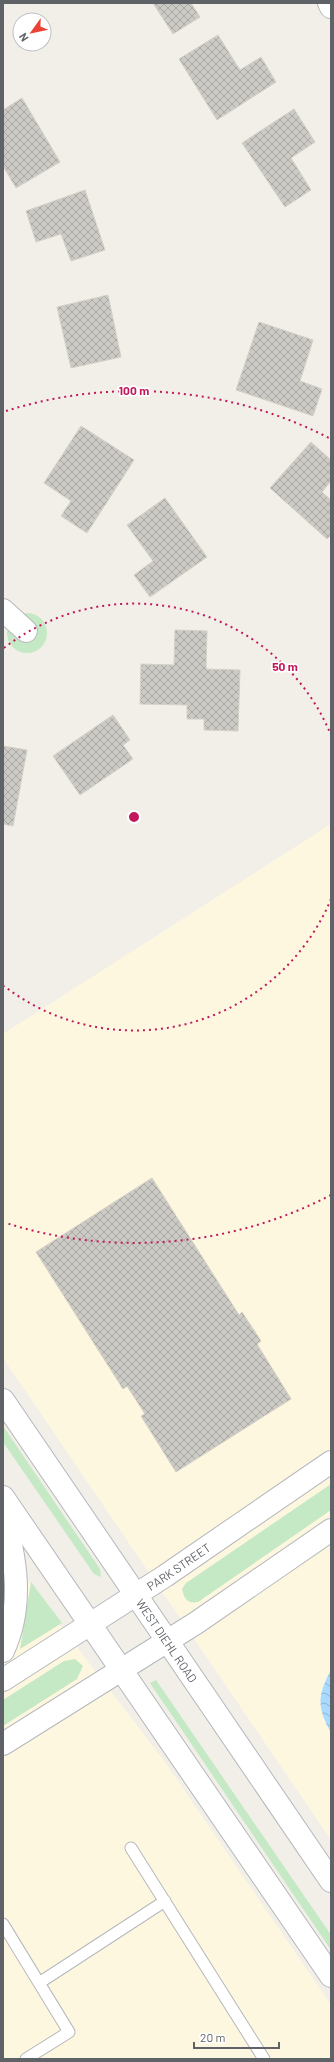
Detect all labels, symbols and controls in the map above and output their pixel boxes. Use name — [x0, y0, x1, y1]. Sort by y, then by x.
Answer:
north arrow — [12, 12, 52, 52]
text: N — [16, 31, 31, 44]
text: 100 m — [119, 383, 149, 397]
text: 50 m — [272, 659, 298, 673]
centre of rings — [127, 810, 141, 824]
street label: PARK STREET — [144, 1540, 213, 1593]
street label: WEST DIEHL ROAD — [134, 1596, 200, 1685]
scale bar — [194, 2024, 279, 2050]
text: 20 m — [200, 2030, 226, 2044]

